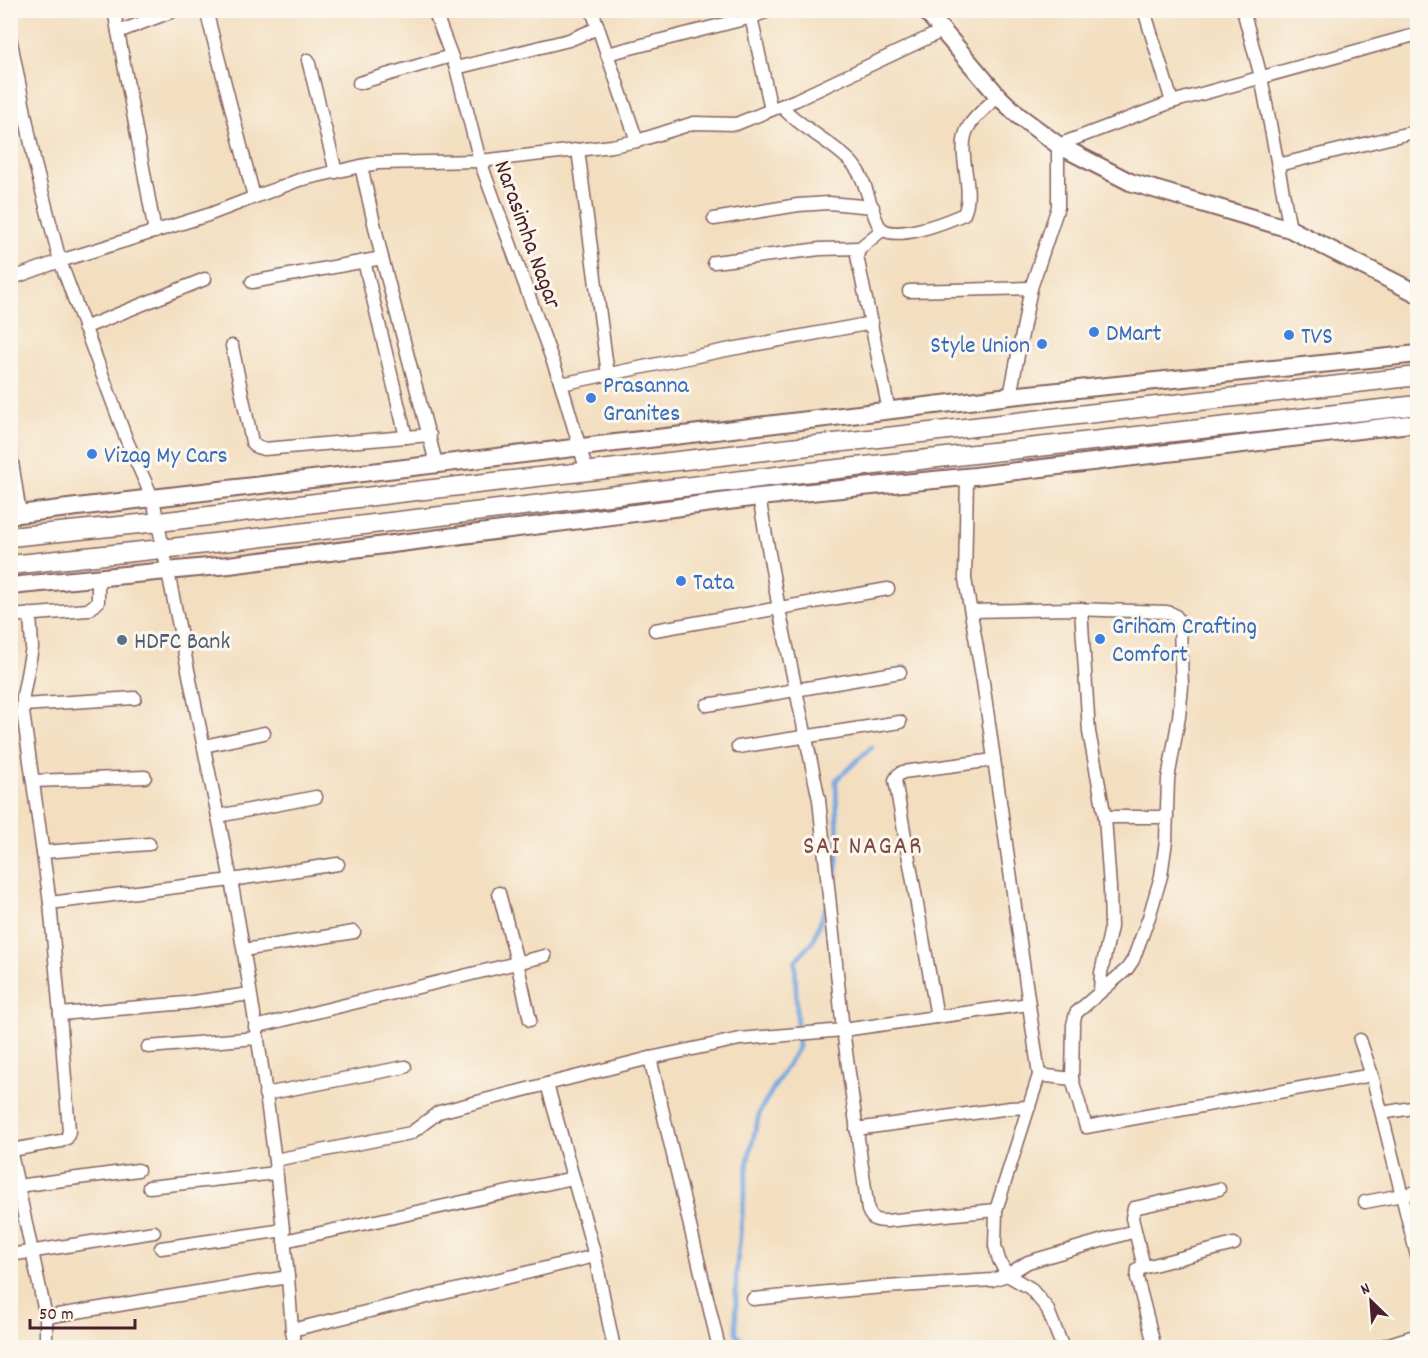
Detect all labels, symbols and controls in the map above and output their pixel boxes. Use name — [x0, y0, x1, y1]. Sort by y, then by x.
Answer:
street label: Narasimha Nagar — [484, 156, 569, 314]
place label: DMart — [1106, 318, 1162, 352]
place label: TVS — [1301, 321, 1333, 355]
marker: DMart — [1087, 325, 1101, 339]
marker: TVS — [1282, 328, 1296, 342]
place label: Style Union — [930, 330, 1030, 364]
marker: Style Union — [1035, 337, 1049, 351]
place label: Prasanna Granites — [603, 370, 690, 432]
marker: Prasanna Granites — [584, 391, 598, 405]
place label: Vizag My Cars — [104, 440, 228, 474]
marker: Vizag My Cars — [85, 447, 99, 461]
place label: Tata — [693, 567, 735, 601]
marker: Tata — [674, 574, 688, 588]
place label: Griham Crafting Comfort — [1112, 611, 1257, 673]
place label: HDFC Bank — [134, 626, 230, 660]
marker: Griham Crafting Comfort — [1093, 632, 1107, 646]
marker: HDFC Bank — [115, 633, 129, 647]
district label: SAI NAGAR — [803, 829, 923, 866]
north arrow — [1341, 1271, 1401, 1331]
text: N — [1357, 1278, 1374, 1302]
scale bar — [30, 1292, 135, 1330]
text: 50 m — [39, 1303, 74, 1328]

